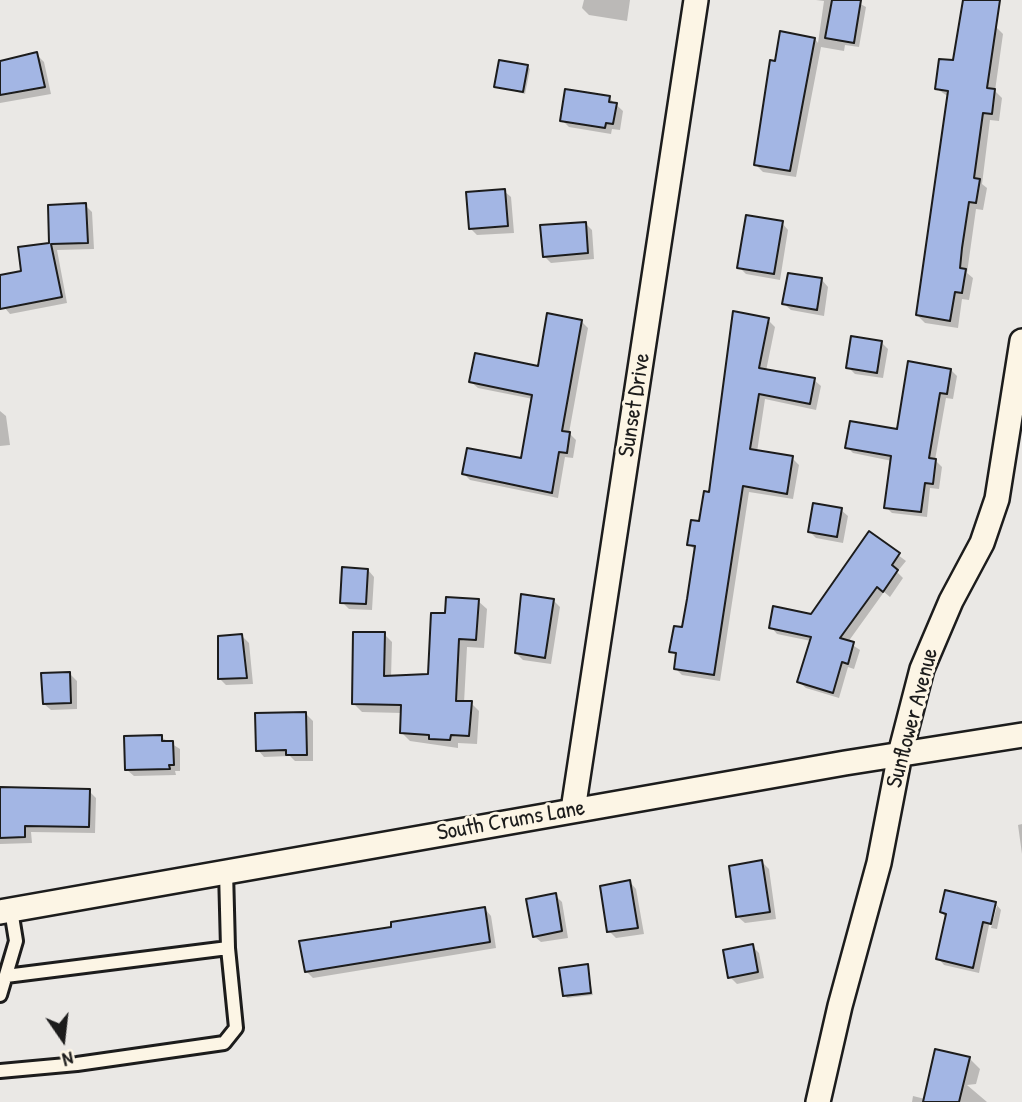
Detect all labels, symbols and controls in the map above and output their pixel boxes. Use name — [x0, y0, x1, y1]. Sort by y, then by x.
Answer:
street label: Sunset Drive — [613, 351, 657, 459]
street label: Sunflower Avenue — [881, 645, 945, 791]
street label: South Crums Lane — [435, 794, 587, 848]
north arrow — [28, 1004, 98, 1074]
text: N — [60, 1046, 76, 1073]

